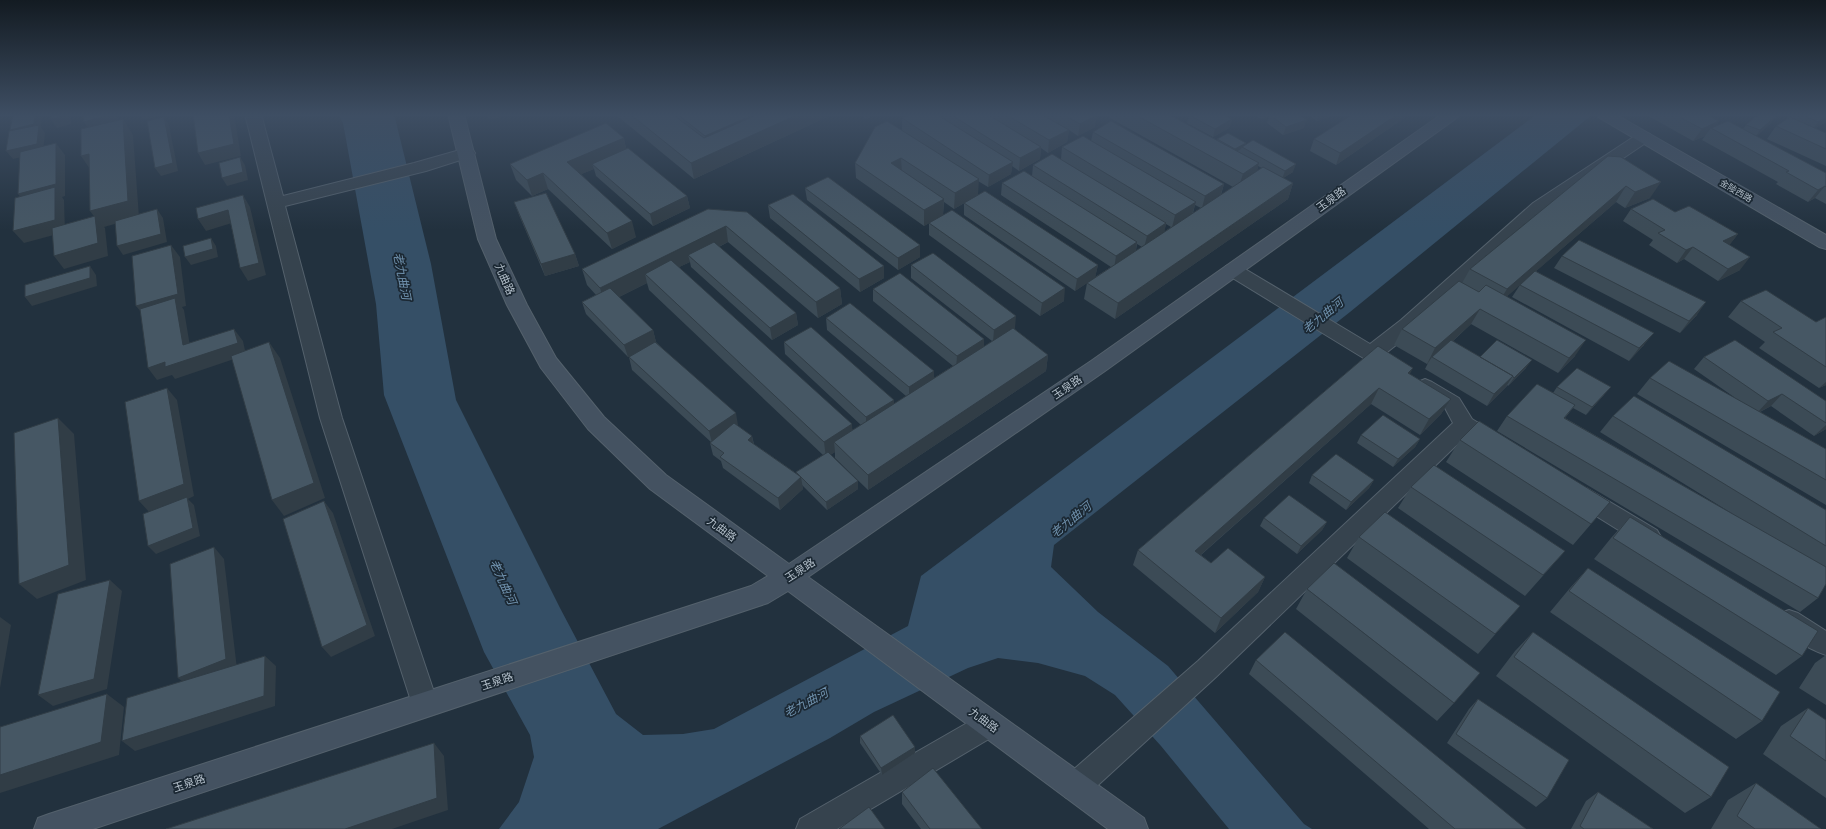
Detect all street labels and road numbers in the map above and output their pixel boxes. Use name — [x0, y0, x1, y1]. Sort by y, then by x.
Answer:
street label: 金陵西路 — [1718, 178, 1754, 204]
street label: 玉泉路 — [1314, 184, 1348, 214]
street label: 九曲路 — [493, 261, 517, 297]
street label: 玉泉路 — [1050, 373, 1084, 401]
street label: 九曲路 — [705, 514, 739, 544]
street label: 玉泉路 — [783, 556, 817, 584]
street label: 玉泉路 — [479, 670, 515, 692]
street label: 九曲路 — [967, 705, 1001, 735]
street label: 玉泉路 — [171, 772, 207, 794]

